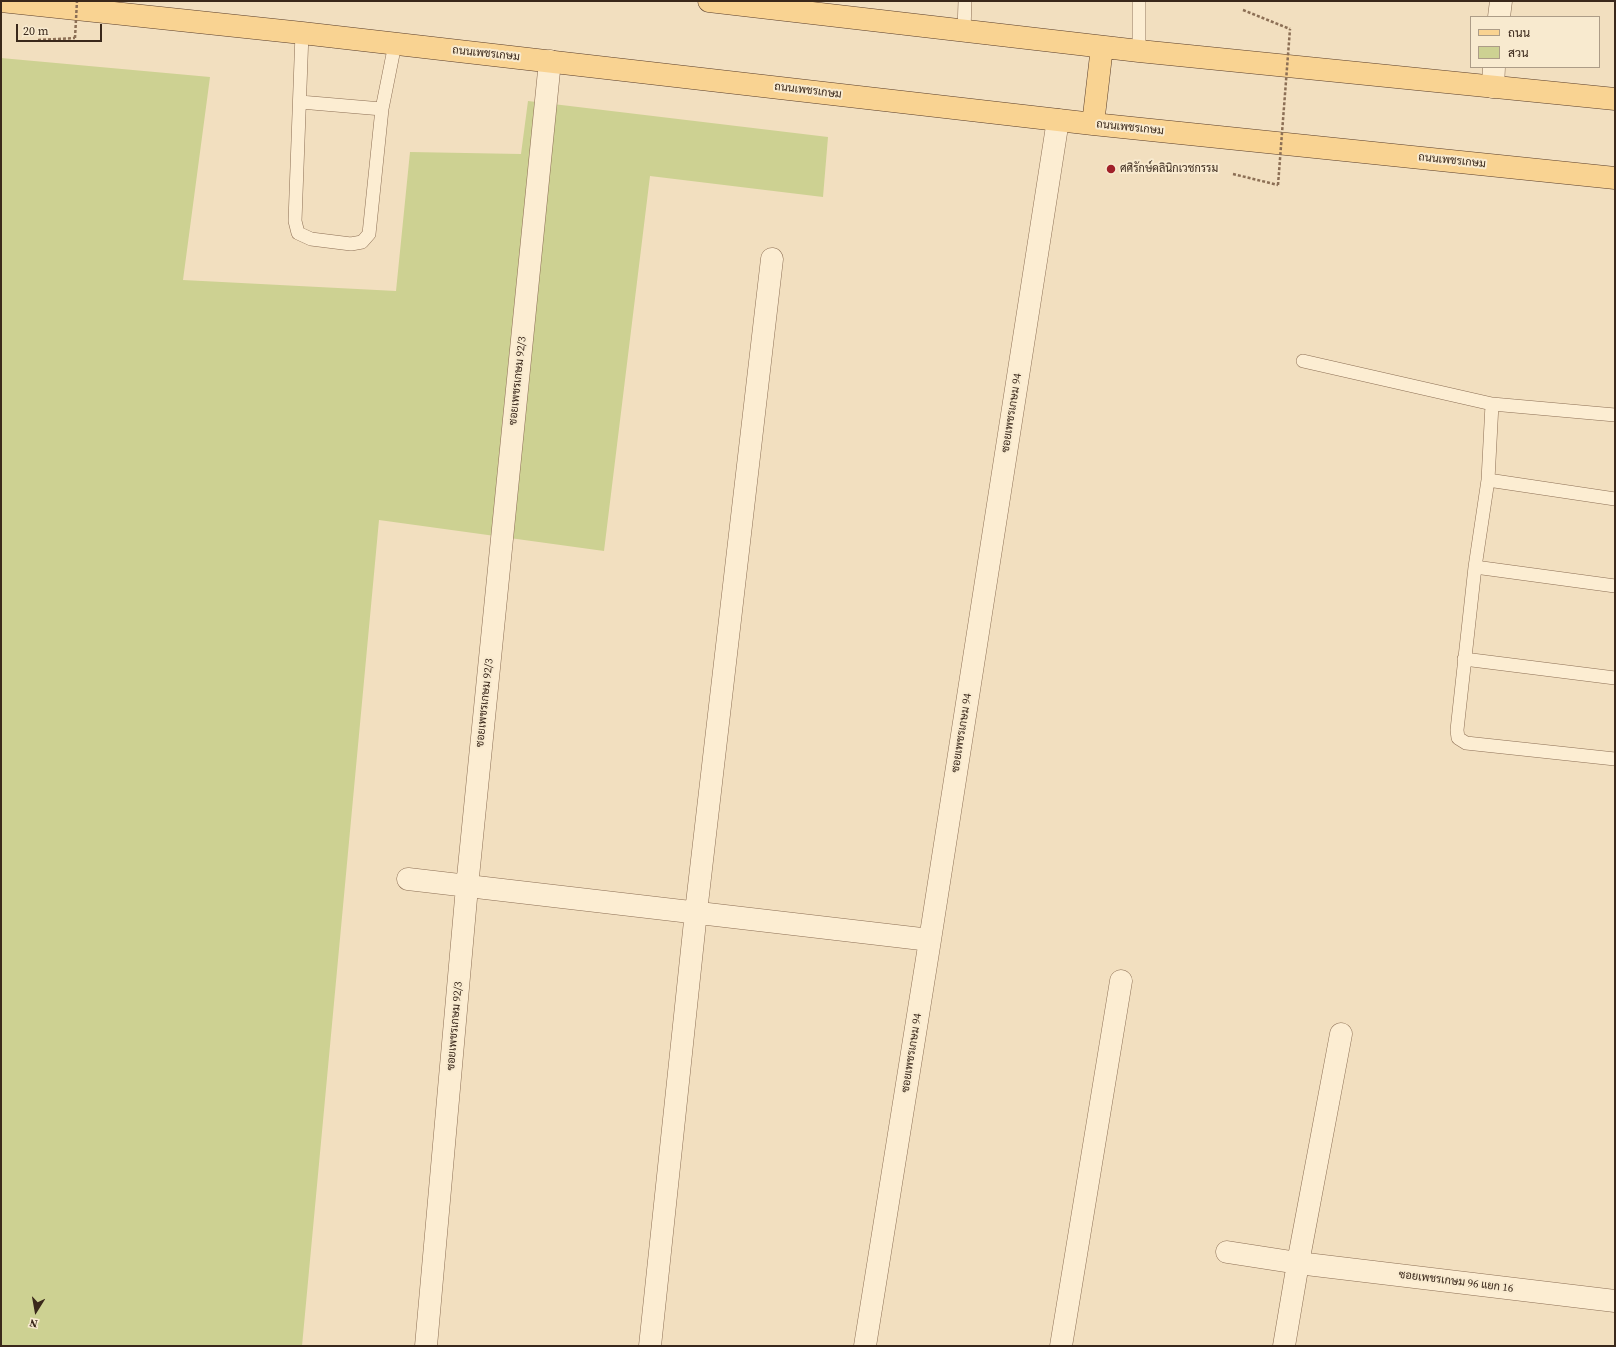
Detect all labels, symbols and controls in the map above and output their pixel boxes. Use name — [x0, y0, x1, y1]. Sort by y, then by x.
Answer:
scale bar — [18, 16, 104, 42]
legend — [1470, 16, 1600, 68]
text: 20 m — [23, 23, 49, 39]
text: ถนน — [1508, 25, 1530, 41]
street label: ถนนเพชรเกษม — [452, 44, 520, 64]
text: สวน — [1508, 45, 1529, 61]
street label: ถนนเพชรเกษม — [774, 80, 842, 102]
street label: ถนนเพชรเกษม — [1096, 118, 1164, 138]
street label: ถนนเพชรเกษม — [1418, 151, 1486, 171]
place label: ศศิรักษ์คลินิกเวชกรรม — [1120, 162, 1218, 176]
marker: ศศิรักษ์คลินิกเวชกรรม — [1105, 163, 1117, 175]
street label: ซอยเพชรเกษม 92/3 — [507, 336, 529, 426]
street label: ซอยเพชรเกษม 94 — [999, 372, 1025, 454]
street label: ซอยเพชรเกษม 92/3 — [474, 658, 496, 748]
street label: ซอยเพชรเกษม 94 — [949, 692, 975, 774]
street label: ซอยเพชรเกษม 92/3 — [445, 981, 465, 1071]
street label: ซอยเพชรเกษม 94 — [899, 1012, 925, 1094]
street label: ซอยเพชรเกษม 96 แยก 16 — [1398, 1268, 1514, 1296]
north arrow — [16, 1291, 56, 1331]
text: N — [28, 1315, 39, 1331]

